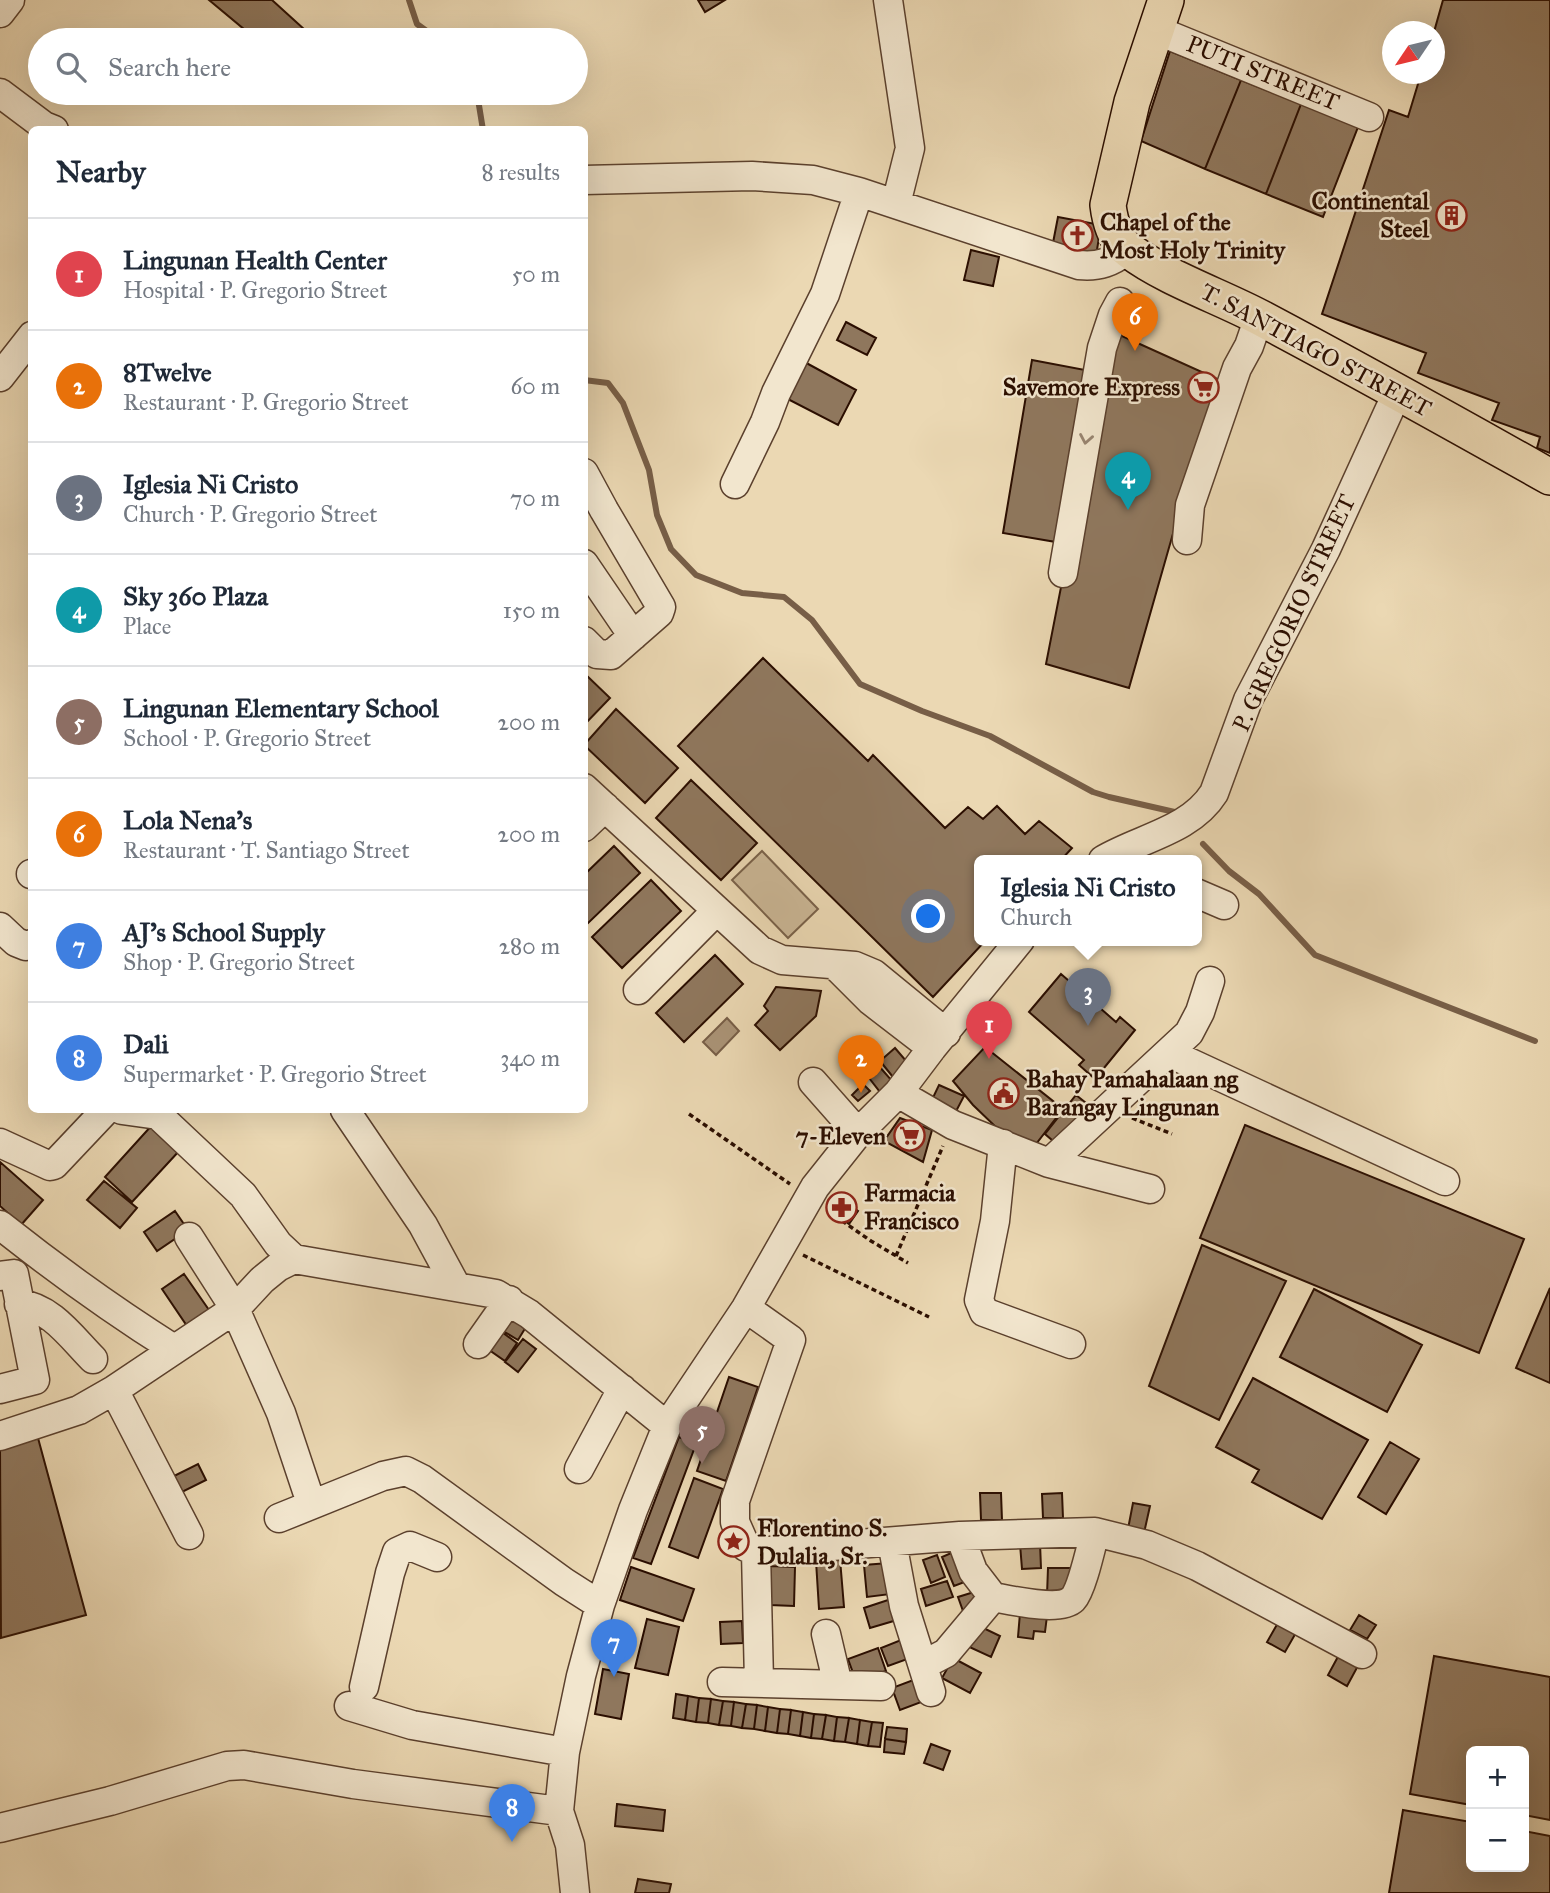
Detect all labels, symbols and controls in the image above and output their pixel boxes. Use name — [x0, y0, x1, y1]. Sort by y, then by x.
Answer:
north arrow — [1382, 21, 1445, 84]
search box — [28, 28, 588, 105]
street label: PUTI STREET — [1182, 29, 1344, 117]
icon: search — [52, 48, 90, 86]
text: Search here — [108, 51, 231, 83]
text: Nearby — [56, 154, 146, 190]
text: 8 results — [481, 158, 560, 186]
place label: Continental Steel — [1311, 186, 1429, 244]
building icon: Continental Steel — [1435, 198, 1469, 232]
place label: Chapel of the Most Holy Trinity — [1100, 207, 1287, 265]
church icon: Chapel of the Most Holy Trinity — [1060, 219, 1094, 253]
text: Lingunan Health Center — [123, 244, 387, 276]
text: 1 — [74, 260, 84, 288]
text: 50 m — [512, 260, 560, 288]
text: Hospital · P. Gregorio Street — [123, 276, 387, 304]
street label: T. SANTIAGO STREET — [1195, 276, 1437, 424]
pin: 6 — [1112, 293, 1158, 351]
text: 8Twelve — [123, 356, 212, 388]
supermarket icon: Savemore Express — [1186, 370, 1220, 404]
text: 2 — [73, 372, 85, 400]
text: 60 m — [511, 372, 560, 400]
place label: Savemore Express — [1003, 372, 1180, 402]
text: Restaurant · P. Gregorio Street — [123, 388, 409, 416]
one-way arrow — [1079, 433, 1094, 445]
pin: 4 — [1105, 452, 1151, 510]
text: Iglesia Ni Cristo — [123, 468, 298, 500]
text: 3 — [74, 484, 84, 512]
text: 70 m — [510, 484, 560, 512]
street label: P. GREGORIO STREET — [1226, 490, 1362, 736]
text: Church · P. Gregorio Street — [123, 500, 377, 528]
text: Sky 360 Plaza — [123, 580, 268, 612]
text: 4 — [73, 596, 85, 624]
text: 150 m — [503, 596, 560, 624]
text: Place — [123, 612, 171, 640]
text: Lingunan Elementary School — [123, 692, 439, 724]
text: 5 — [74, 708, 84, 736]
text: 200 m — [498, 708, 560, 736]
text: School · P. Gregorio Street — [123, 724, 371, 752]
text: Lola Nena's — [123, 804, 252, 836]
text: 6 — [73, 820, 85, 848]
text: 200 m — [498, 820, 560, 848]
text: Restaurant · T. Santiago Street — [123, 836, 410, 864]
popup — [974, 855, 1202, 946]
text: Iglesia Ni Cristo — [1000, 871, 1176, 903]
your location — [911, 899, 945, 933]
text: Church — [1000, 903, 1072, 931]
text: AJ's School Supply — [123, 916, 325, 948]
text: 7 — [73, 932, 85, 960]
text: 280 m — [499, 932, 560, 960]
text: Shop · P. Gregorio Street — [123, 948, 355, 976]
pin: 3 — [1065, 968, 1111, 1026]
pin: 1 — [966, 1001, 1012, 1059]
text: Dali — [123, 1028, 169, 1060]
pin: 2 — [838, 1035, 884, 1093]
text: 8 — [73, 1044, 85, 1072]
text: 340 m — [500, 1044, 560, 1072]
text: Supermarket · P. Gregorio Street — [123, 1060, 427, 1088]
place label: Bahay Pamahalaan ng Barangay Lingunan — [1026, 1064, 1239, 1122]
public building icon: Bahay Pamahalaan ng Barangay Lingunan — [986, 1076, 1020, 1110]
supermarket icon: 7-Eleven — [892, 1119, 926, 1153]
place label: 7-Eleven — [796, 1121, 886, 1151]
place label: Farmacia Francisco — [864, 1178, 959, 1236]
pharmacy icon: Farmacia Francisco — [824, 1190, 858, 1224]
pin: 5 — [679, 1406, 725, 1464]
place label: Florentino S. Dulalia, Sr. — [757, 1513, 887, 1571]
place icon: Florentino S. Dulalia, Sr. — [717, 1525, 751, 1559]
pin: 7 — [591, 1619, 637, 1677]
map controls — [1466, 1746, 1529, 1872]
button: + — [1466, 1746, 1529, 1809]
pin: 8 — [489, 1784, 535, 1842]
button: − — [1466, 1809, 1529, 1872]

